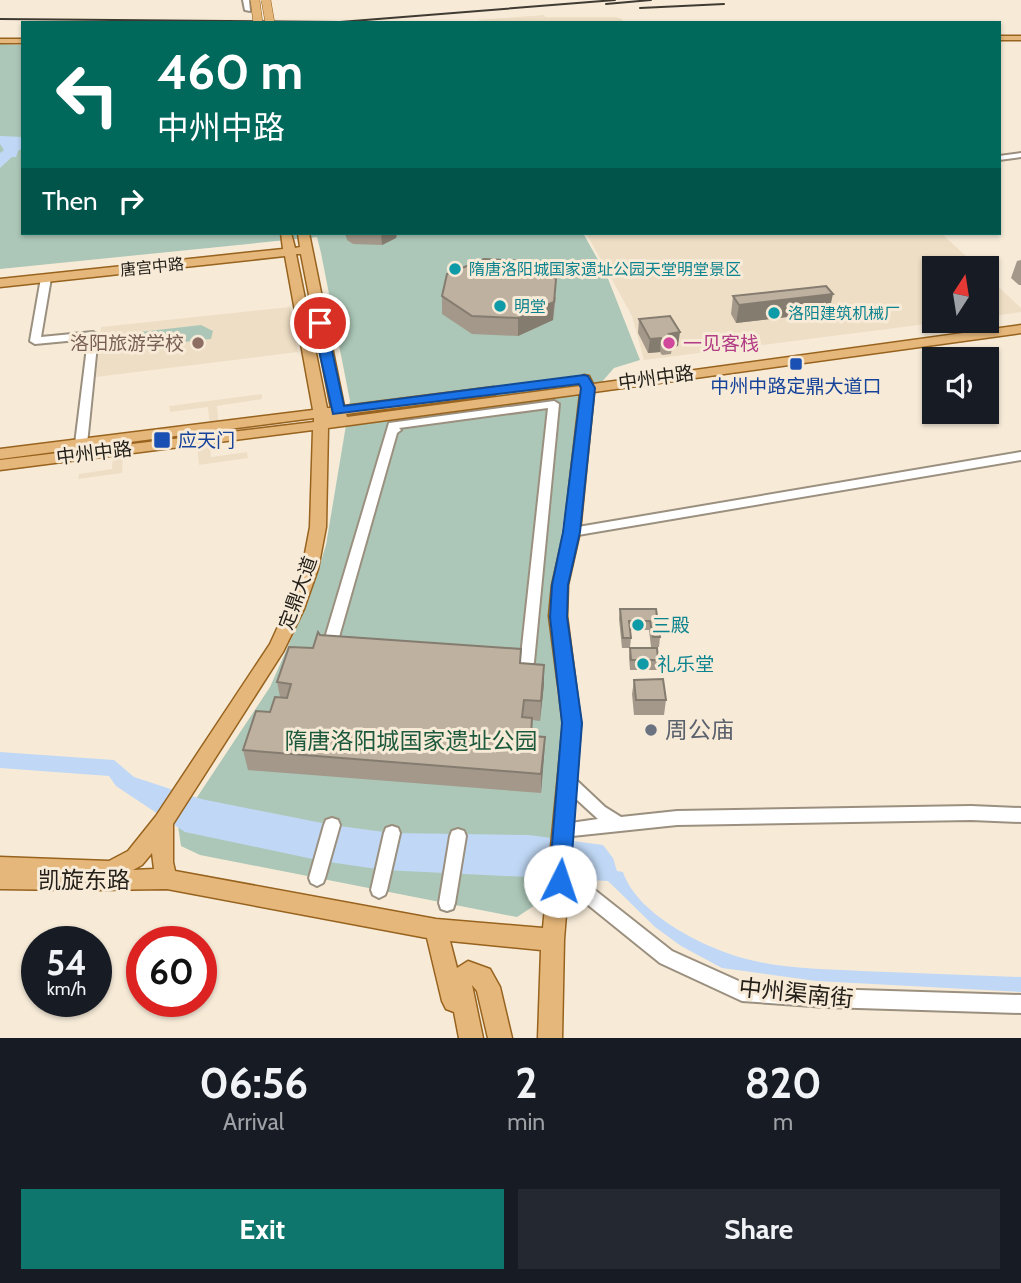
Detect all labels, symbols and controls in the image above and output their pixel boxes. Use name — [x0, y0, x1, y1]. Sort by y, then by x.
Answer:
text: 460 m — [157, 42, 303, 101]
icon: left — [42, 49, 133, 140]
text: 中州中路 — [157, 108, 285, 147]
icon: right — [112, 182, 150, 220]
text: Then — [42, 185, 98, 217]
street label: 唐宫中路 — [119, 254, 185, 280]
north arrow — [922, 256, 999, 332]
map controls — [922, 256, 999, 424]
place label: 隋唐洛阳城国家遗址公园天堂明堂景区 — [469, 260, 741, 279]
marker: 隋唐洛阳城国家遗址公园天堂明堂景区 — [447, 261, 463, 277]
pin — [290, 293, 350, 353]
place label: 明堂 — [514, 297, 546, 316]
marker: 明堂 — [492, 298, 508, 314]
icon: arrive — [301, 304, 339, 342]
place label: 洛阳建筑机械厂 — [788, 304, 900, 323]
marker: 洛阳建筑机械厂 — [766, 305, 782, 321]
place label: 洛阳旅游学校 — [70, 332, 184, 355]
place label: 一见客栈 — [683, 332, 759, 355]
marker: 洛阳旅游学校 — [190, 335, 206, 351]
marker: 一见客栈 — [661, 335, 677, 351]
button: sound — [922, 347, 999, 424]
marker: 中州中路定鼎大道口 — [788, 356, 804, 372]
street label: 中州中路 — [617, 361, 695, 395]
place label: 中州中路定鼎大道口 — [710, 375, 882, 398]
place label: 应天门 — [178, 429, 235, 452]
marker: 应天门 — [152, 430, 172, 450]
street label: 中州中路 — [55, 437, 133, 469]
street label: 定鼎大道 — [274, 553, 322, 633]
place label: 三殿 — [652, 614, 690, 637]
marker: 三殿 — [630, 617, 646, 633]
place label: 礼乐堂 — [657, 653, 714, 676]
marker: 礼乐堂 — [635, 656, 651, 672]
place label: 周公庙 — [665, 716, 734, 744]
marker: 周公庙 — [643, 722, 659, 738]
park label: 隋唐洛阳城国家遗址公园 — [285, 727, 538, 755]
position arrow — [523, 844, 597, 918]
street label: 凯旋东路 — [38, 866, 130, 894]
speed limit sign: 60 — [126, 926, 217, 1017]
text: 54 — [46, 941, 87, 984]
street label: 中州渠南街 — [737, 973, 855, 1013]
text: km/h — [47, 978, 86, 1000]
text: 06:56 — [199, 1057, 308, 1109]
text: 2 — [515, 1057, 537, 1109]
text: 820 — [744, 1057, 822, 1109]
text: Arrival — [223, 1108, 284, 1136]
text: min — [507, 1108, 545, 1136]
text: m — [773, 1108, 793, 1136]
button: Exit — [21, 1189, 504, 1269]
button: Share — [518, 1189, 1000, 1269]

